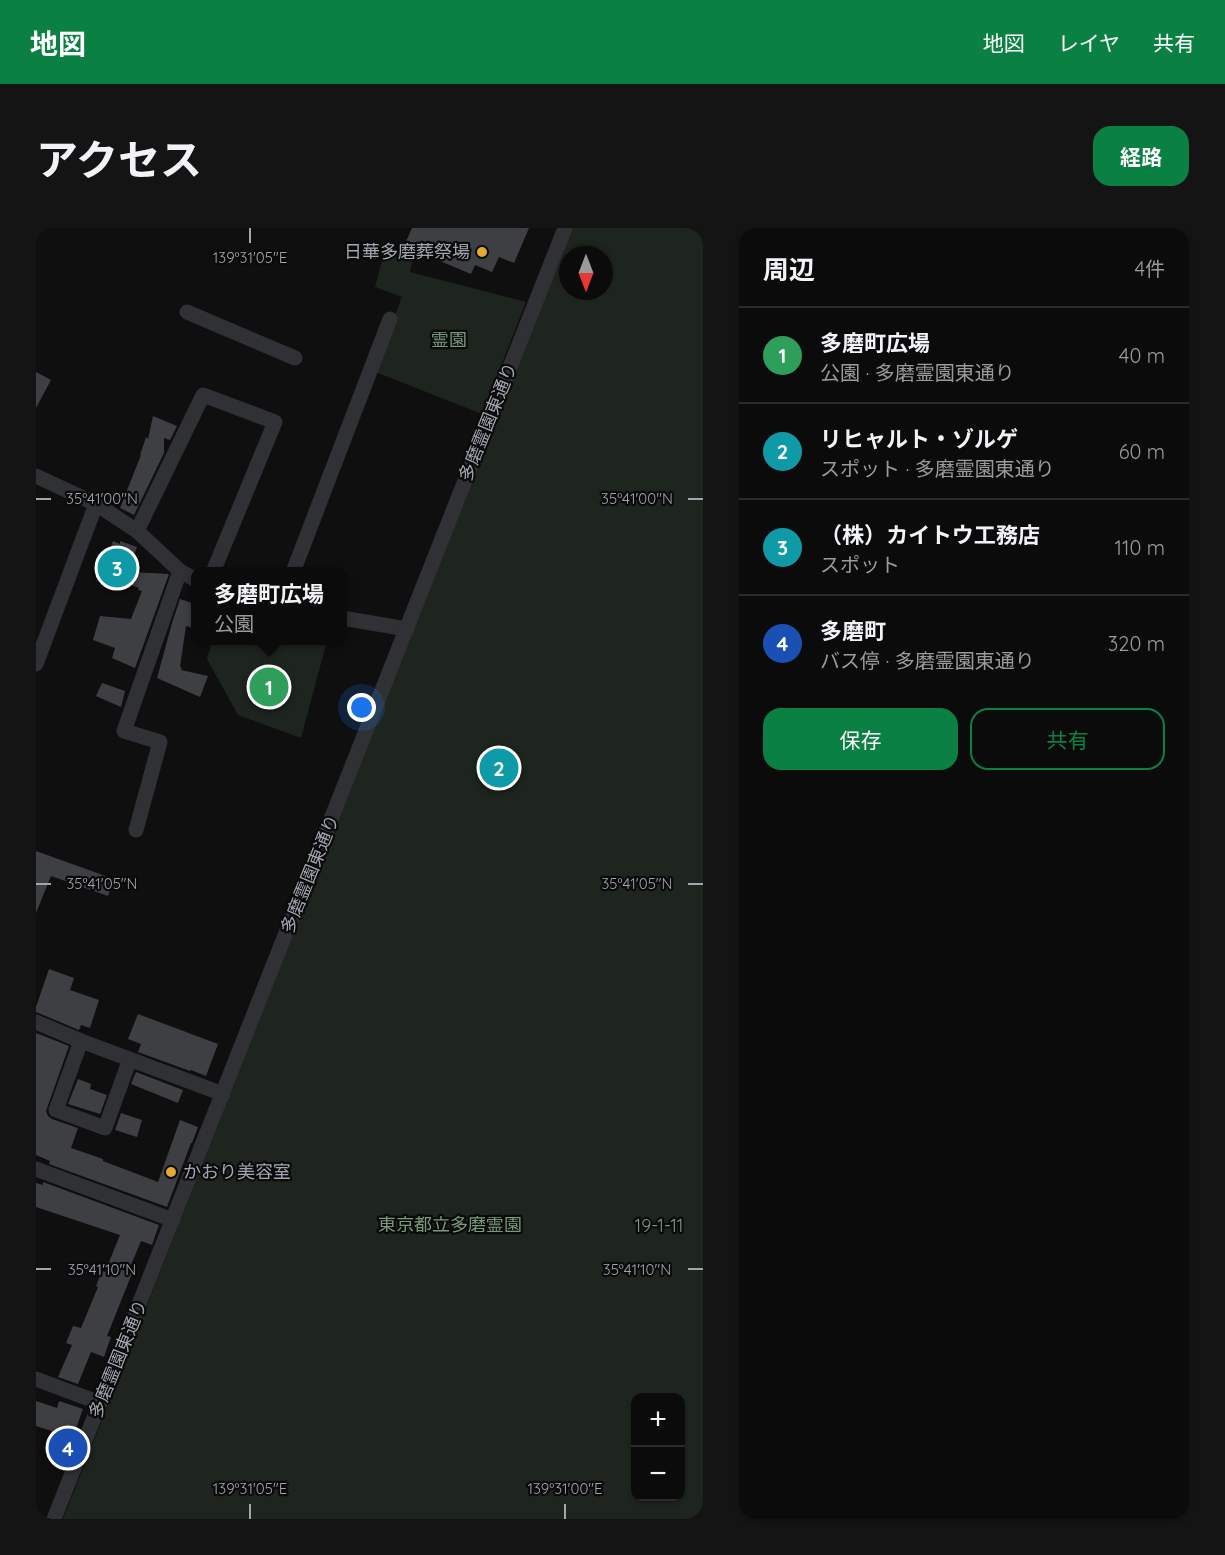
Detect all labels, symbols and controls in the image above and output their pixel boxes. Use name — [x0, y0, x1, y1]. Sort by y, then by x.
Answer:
text: 地図 — [30, 26, 86, 61]
text: 地図 — [983, 30, 1025, 56]
text: レイヤ — [1058, 30, 1120, 56]
text: 共有 — [1153, 30, 1195, 56]
button: 経路 — [1093, 126, 1189, 186]
text: アクセス — [36, 133, 202, 186]
place label: 日華多磨葬祭場 — [344, 240, 470, 263]
marker: 日華多磨葬祭場 — [475, 245, 489, 259]
north arrow — [559, 246, 613, 300]
text: 139°31'05"E — [213, 248, 287, 267]
text: 周辺 — [763, 253, 815, 286]
text: 4件 — [1134, 256, 1165, 281]
park label: 霊園 — [431, 328, 467, 351]
text: 多磨町広場 — [820, 329, 930, 357]
text: 1 — [779, 343, 786, 368]
text: 40 m — [1119, 343, 1165, 368]
street label: 多磨霊園東通り — [453, 359, 522, 485]
text: 公園 · 多磨霊園東通り — [820, 360, 1015, 385]
text: リヒャルト・ゾルゲ — [820, 425, 1018, 453]
text: 2 — [777, 439, 788, 464]
text: 60 m — [1119, 439, 1165, 464]
text: スポット · 多磨霊園東通り — [820, 456, 1055, 481]
text: 35°41'00"N — [66, 489, 138, 508]
text: 35°41'00"N — [601, 489, 673, 508]
text: （株）カイトウ工務店 — [820, 521, 1040, 549]
text: 3 — [777, 535, 788, 560]
text: 110 m — [1115, 535, 1165, 560]
pin: 3 — [98, 546, 136, 590]
text: スポット — [820, 552, 900, 577]
popup — [191, 567, 347, 645]
text: 多磨町広場 — [214, 580, 324, 608]
text: 公園 — [214, 611, 254, 636]
text: 多磨町 — [820, 617, 886, 645]
text: 4 — [777, 631, 788, 656]
text: 320 m — [1108, 631, 1165, 656]
text: バス停 · 多磨霊園東通り — [820, 648, 1035, 673]
pin: 1 — [250, 664, 288, 710]
your location — [347, 693, 376, 722]
button: 保存 — [763, 708, 958, 770]
button: 共有 — [970, 708, 1165, 770]
pin: 2 — [480, 746, 518, 790]
street label: 多磨霊園東通り — [275, 811, 344, 937]
text: 35°41'05"N — [66, 874, 138, 893]
text: 35°41'05"N — [601, 874, 673, 893]
place label: かおり美容室 — [183, 1160, 291, 1183]
marker: かおり美容室 — [164, 1165, 178, 1179]
park label: 東京都立多磨霊園 — [378, 1213, 522, 1236]
park label: 19-1-11 — [634, 1214, 684, 1237]
text: 35°41'10"N — [68, 1260, 136, 1279]
text: 35°41'10"N — [603, 1260, 671, 1279]
street label: 多磨霊園東通り — [83, 1296, 152, 1422]
map controls — [631, 1393, 685, 1501]
button: + — [631, 1393, 685, 1447]
pin: 4 — [48, 1426, 87, 1470]
button: − — [631, 1447, 685, 1501]
text: 139°31'05"E — [213, 1479, 287, 1498]
text: 139°31'00"E — [527, 1479, 603, 1498]

